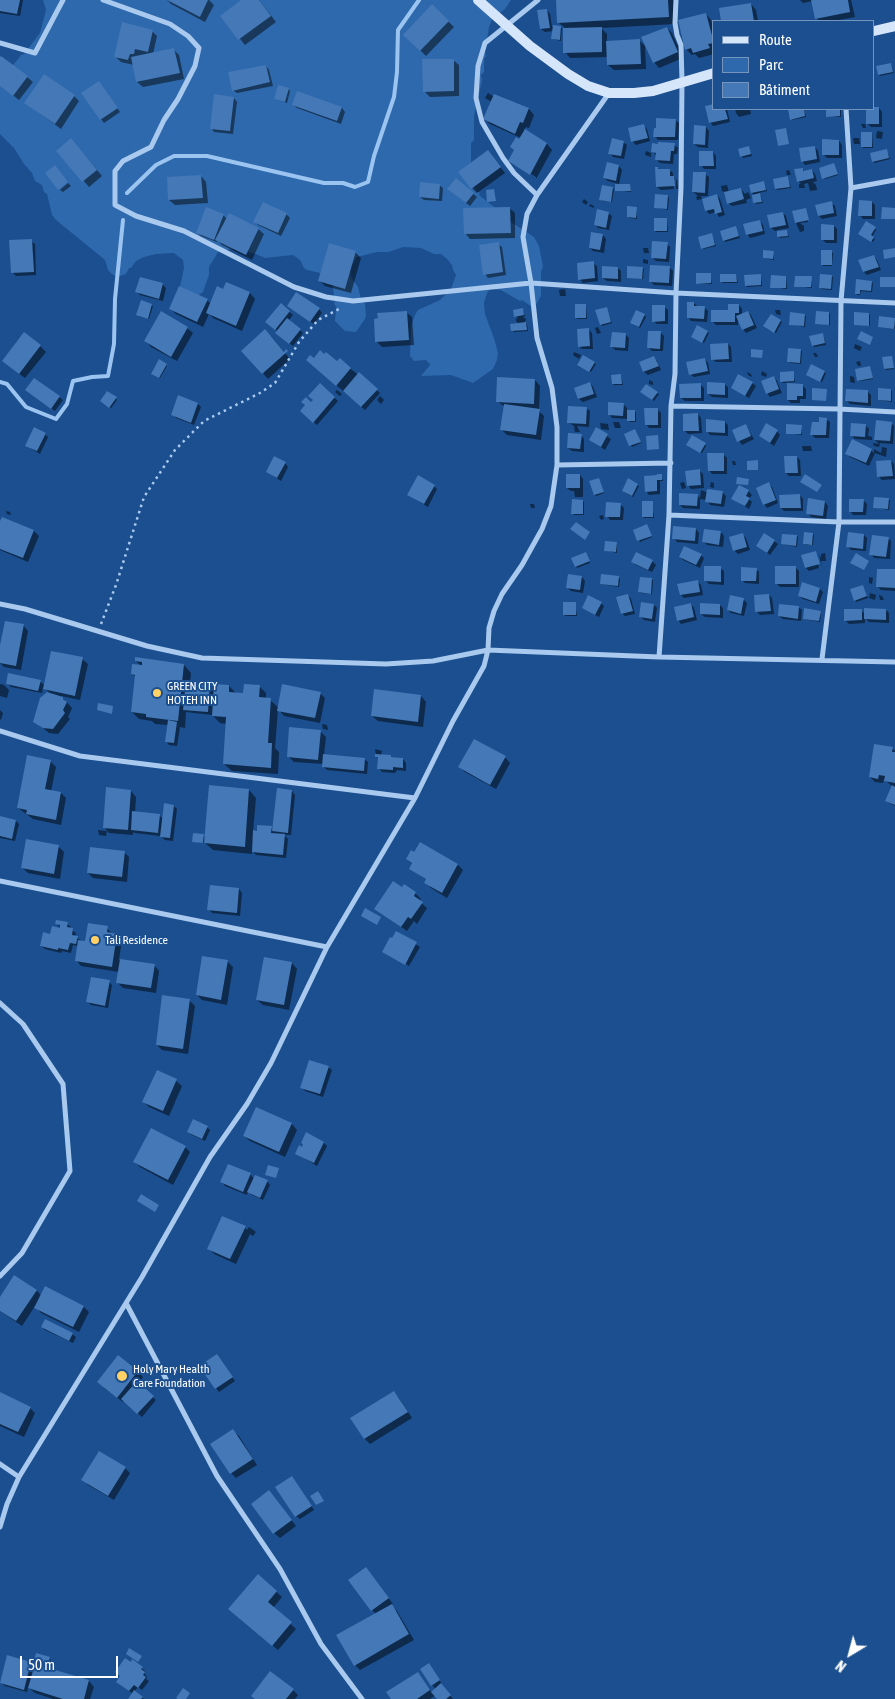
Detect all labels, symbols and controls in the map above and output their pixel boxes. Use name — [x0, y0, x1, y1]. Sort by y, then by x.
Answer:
legend — [712, 20, 875, 110]
text: Route — [759, 31, 792, 48]
text: Parc — [759, 56, 783, 73]
text: Bâtiment — [759, 81, 810, 98]
place label: GREEN CITY HOTEH INN — [167, 679, 217, 707]
marker: GREEN CITY HOTEH INN — [151, 687, 163, 699]
place label: Tali Residence — [105, 933, 168, 947]
marker: Tali Residence — [89, 934, 101, 946]
place label: Holy Mary Health Care Foundation — [133, 1362, 209, 1390]
marker: Holy Mary Health Care Foundation — [115, 1369, 129, 1383]
north arrow — [825, 1629, 875, 1679]
scale bar — [22, 1646, 120, 1678]
text: 50 m — [28, 1656, 55, 1673]
text: N — [833, 1657, 849, 1675]

